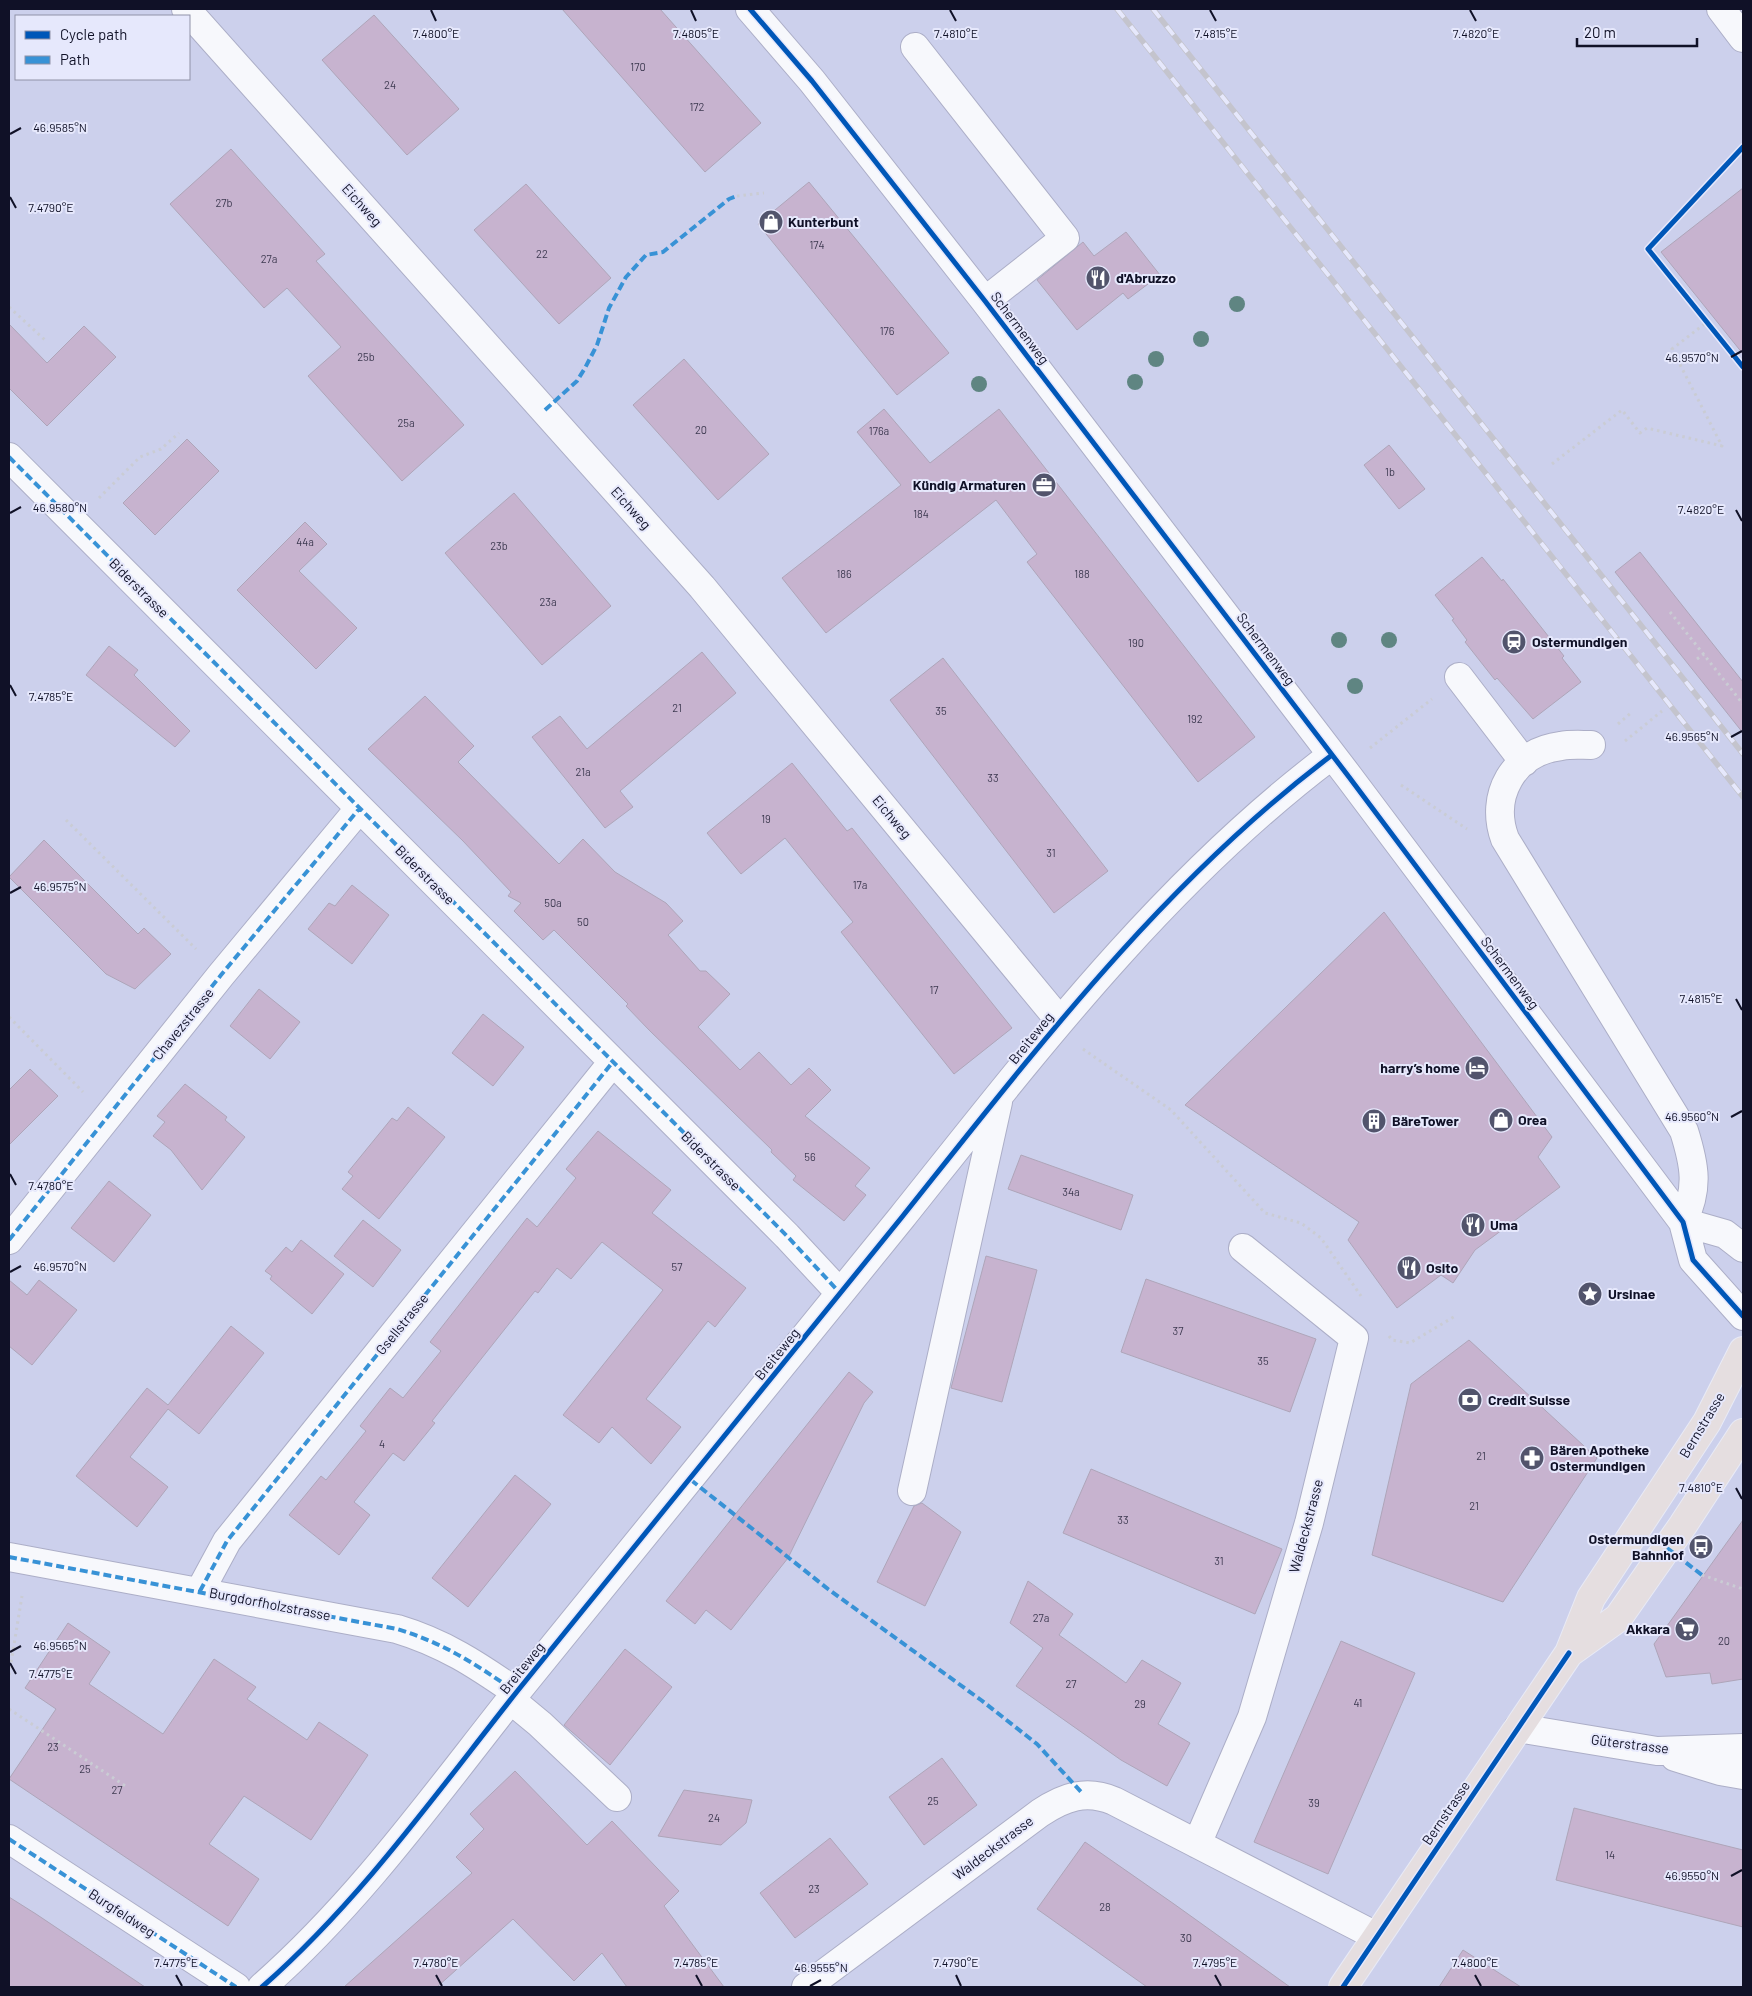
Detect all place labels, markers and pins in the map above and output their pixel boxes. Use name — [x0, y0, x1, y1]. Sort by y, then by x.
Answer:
shop icon: Kunterbunt — [758, 209, 784, 235]
place label: Kunterbunt — [788, 213, 859, 230]
restaurant icon: d'Abruzzo — [1085, 265, 1111, 291]
place label: d'Abruzzo — [1116, 269, 1176, 286]
office icon: Kündig Armaturen — [1031, 472, 1057, 498]
place label: Kündig Armaturen — [913, 476, 1026, 493]
station icon: Ostermundigen — [1501, 629, 1527, 655]
place label: Ostermundigen — [1532, 633, 1627, 650]
hotel icon: harry’s home — [1464, 1055, 1490, 1081]
place label: harry’s home — [1380, 1059, 1460, 1076]
shop icon: Orea — [1488, 1107, 1514, 1133]
building icon: BäreTower — [1361, 1108, 1387, 1134]
place label: Orea — [1518, 1111, 1547, 1128]
place label: BäreTower — [1392, 1112, 1459, 1129]
restaurant icon: Uma — [1460, 1212, 1486, 1238]
place label: Uma — [1490, 1216, 1518, 1233]
restaurant icon: Osito — [1396, 1255, 1422, 1281]
place label: Osito — [1426, 1259, 1459, 1276]
place icon: Ursinae — [1577, 1281, 1603, 1307]
place label: Ursinae — [1608, 1285, 1656, 1302]
bank icon: Credit Suisse — [1457, 1387, 1483, 1413]
place label: Credit Suisse — [1488, 1391, 1570, 1408]
place label: Bären Apotheke Ostermundigen — [1550, 1441, 1650, 1474]
pharmacy icon: Bären Apotheke Ostermundigen — [1519, 1445, 1545, 1471]
place label: Ostermundigen Bahnhof — [1589, 1530, 1684, 1563]
bus stop icon: Ostermundigen Bahnhof — [1688, 1534, 1714, 1560]
supermarket icon: Akkara — [1674, 1616, 1700, 1642]
place label: Akkara — [1626, 1620, 1670, 1637]

